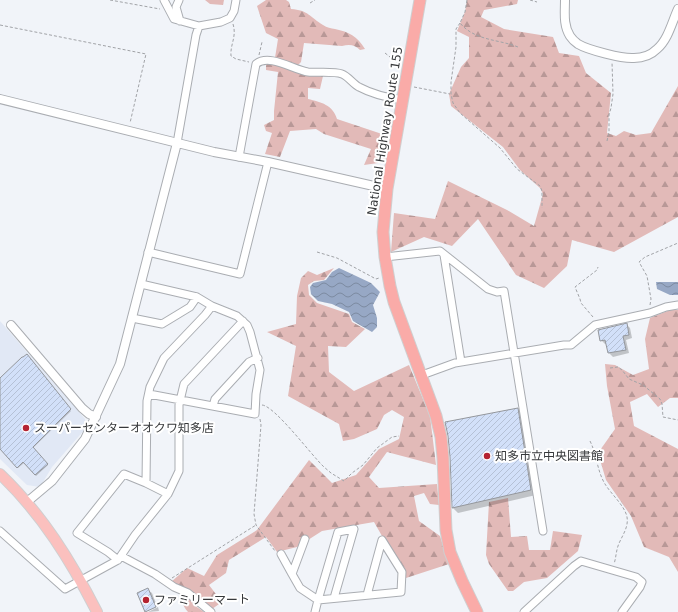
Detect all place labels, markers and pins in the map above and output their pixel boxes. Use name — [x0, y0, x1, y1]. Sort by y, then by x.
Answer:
place label: スーパーセンターオオクワ知多店 — [34, 421, 214, 435]
marker: スーパーセンターオオクワ知多店 — [21, 423, 31, 433]
place label: 知多市立中央図書館 — [495, 449, 603, 463]
marker: 知多市立中央図書館 — [482, 451, 492, 461]
place label: ファミリーマート — [154, 593, 250, 607]
marker: ファミリーマート — [141, 595, 151, 605]

